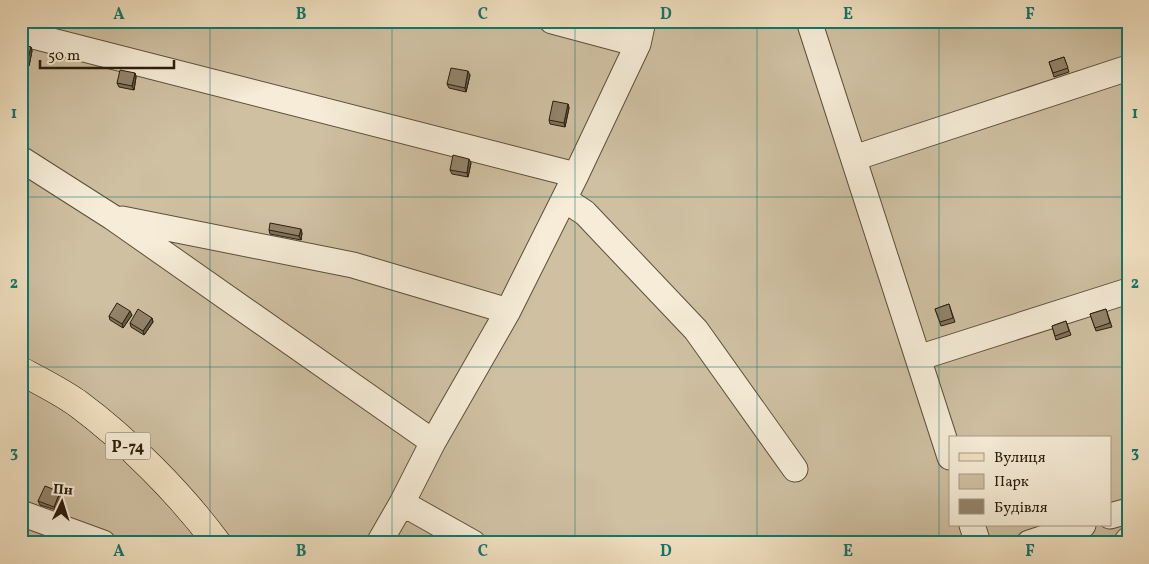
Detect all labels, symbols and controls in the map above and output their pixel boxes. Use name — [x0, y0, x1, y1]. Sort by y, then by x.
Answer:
text: A — [113, 4, 125, 26]
text: B — [296, 4, 307, 26]
text: C — [478, 4, 488, 26]
text: D — [660, 4, 672, 26]
text: E — [843, 4, 853, 26]
text: F — [1025, 4, 1035, 26]
scale bar — [40, 38, 174, 70]
text: 50 m — [48, 46, 80, 67]
text: 1 — [11, 103, 17, 125]
text: 1 — [1132, 103, 1138, 125]
text: 2 — [10, 273, 18, 295]
text: 2 — [1131, 273, 1139, 295]
road number: Р-74 — [106, 432, 150, 460]
legend — [949, 436, 1112, 526]
text: 3 — [10, 442, 18, 464]
text: 3 — [1131, 442, 1139, 464]
text: Вулиця — [994, 448, 1046, 469]
text: Парк — [994, 472, 1029, 493]
north arrow — [38, 476, 88, 526]
text: Пн — [52, 480, 73, 501]
text: Будівля — [994, 498, 1048, 519]
text: A — [113, 541, 125, 563]
text: B — [296, 541, 307, 563]
text: C — [478, 541, 488, 563]
text: D — [660, 541, 672, 563]
text: E — [843, 541, 853, 563]
text: F — [1025, 541, 1035, 563]

